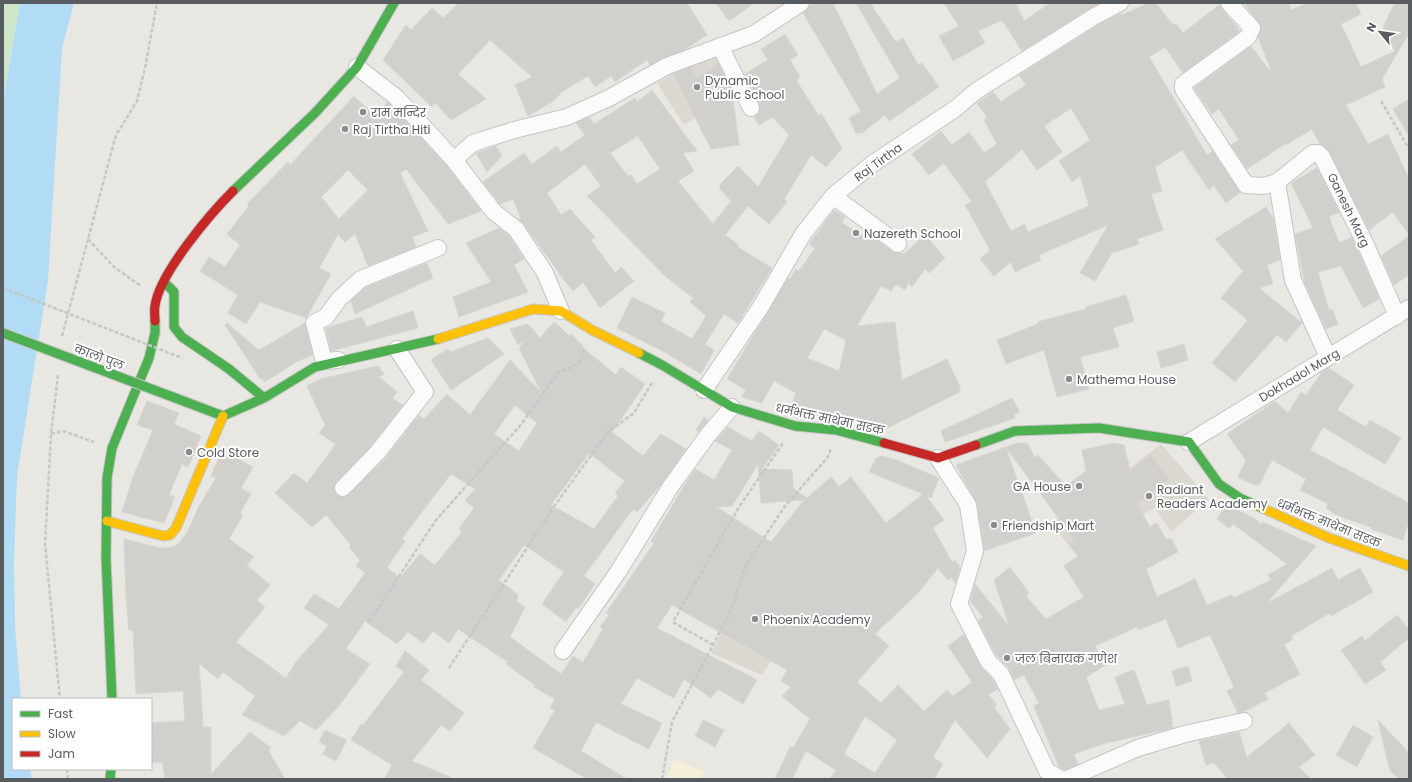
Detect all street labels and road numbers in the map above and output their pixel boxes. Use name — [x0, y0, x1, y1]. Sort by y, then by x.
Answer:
street label: Raj Tirtha — [850, 139, 906, 185]
street label: Ganesh Marg — [1324, 170, 1374, 250]
street label: कालो पुल — [71, 339, 127, 375]
street label: Dokhadol Marg — [1256, 344, 1342, 406]
street label: धर्मभक्त माथेमा सडक — [774, 399, 887, 439]
street label: धर्मभक्त माथेमा सडक — [1274, 494, 1385, 552]

